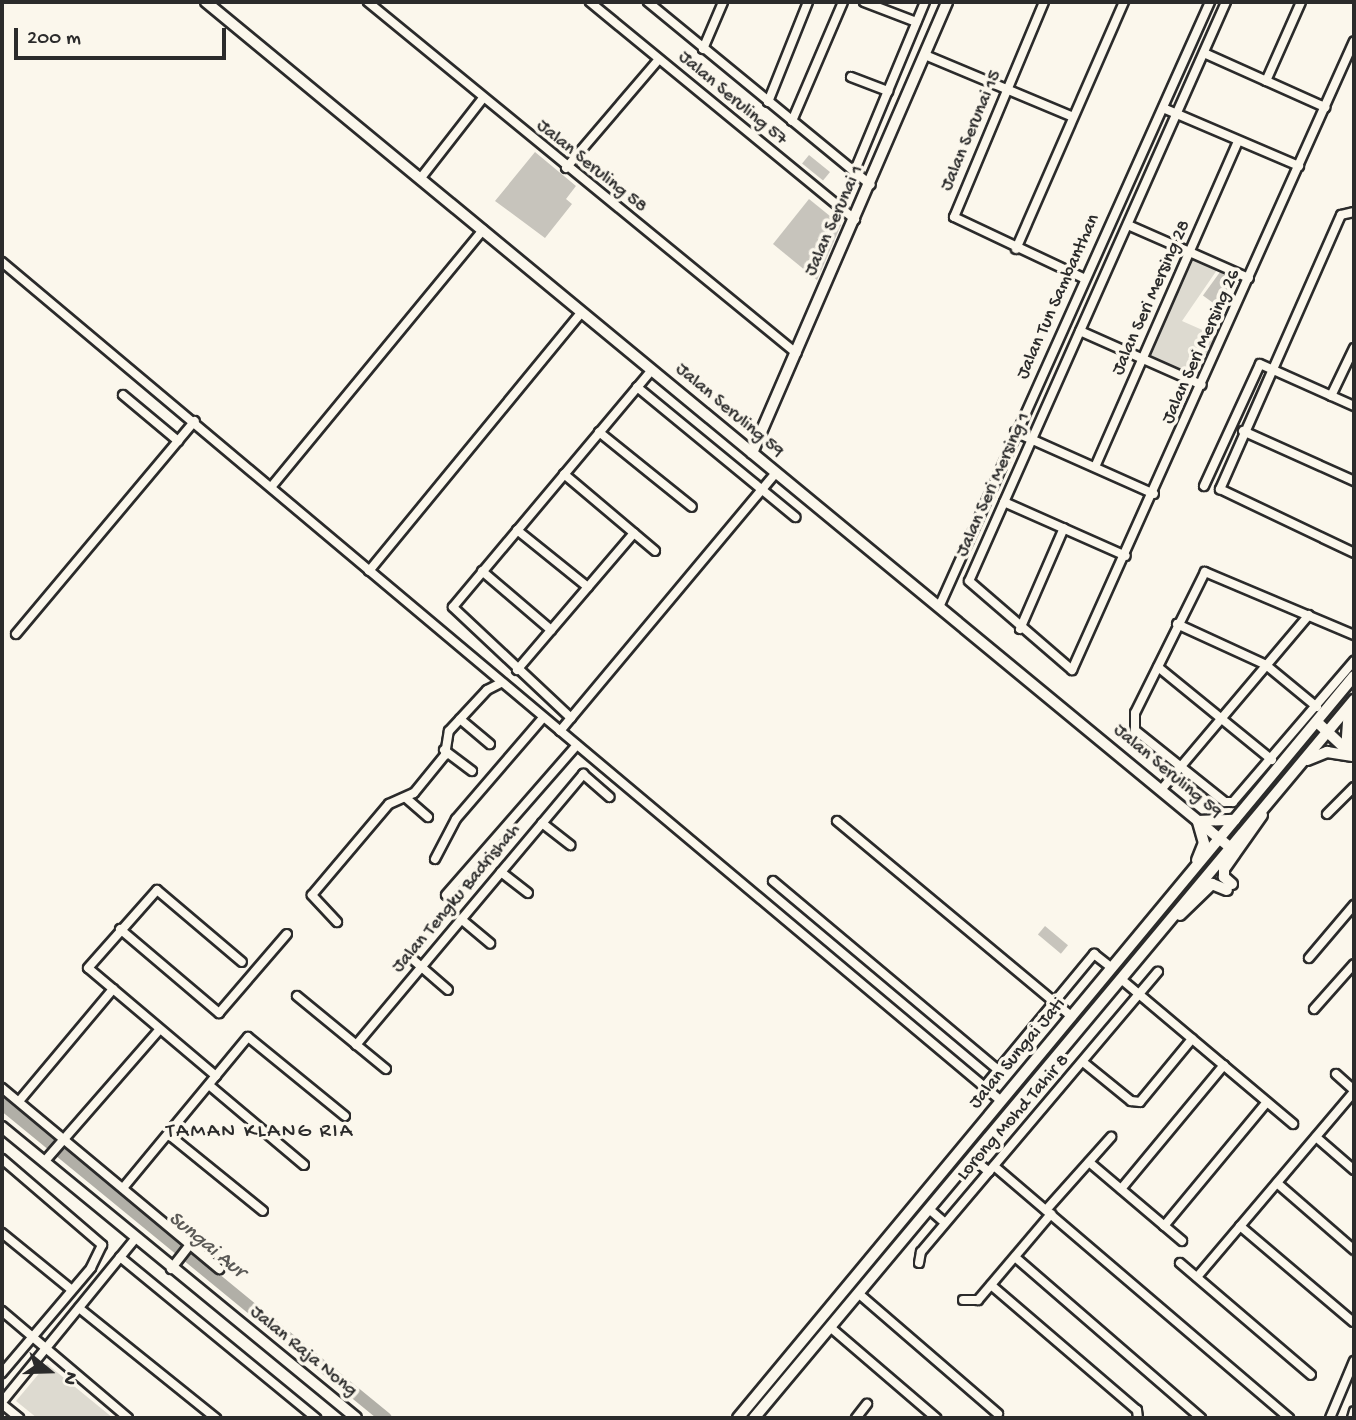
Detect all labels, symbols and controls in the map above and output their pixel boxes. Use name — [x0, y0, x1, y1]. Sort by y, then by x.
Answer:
scale bar — [18, 14, 229, 58]
text: 200 m — [27, 27, 81, 52]
street label: Jalan Seruling 57 — [673, 47, 791, 151]
street label: Jalan Serunai 15 — [936, 67, 1008, 195]
street label: Jalan Seruling 58 — [531, 115, 651, 219]
street label: Jalan Serunai 1 — [800, 162, 870, 280]
street label: Jalan Tun Sambanthan — [1012, 211, 1106, 383]
street label: Jalan Seri Mersing 28 — [1107, 217, 1197, 379]
street label: Jalan Seri Mersing 26 — [1158, 266, 1246, 428]
street label: Jalan Seruling 59 — [670, 359, 788, 463]
street label: Jalan Seri Mersing 1 — [952, 409, 1036, 561]
street label: Jalan Seruling 59 — [1108, 720, 1226, 824]
street label: Jalan Tengku Badrishah — [388, 820, 526, 978]
street label: Jalan Sungai Jati — [965, 994, 1071, 1114]
street label: Lorong Mohd Tahir 8 — [953, 1050, 1075, 1186]
district label: TAMAN KLANG RIA — [168, 1120, 352, 1146]
water label: Sungai Aur — [162, 1207, 250, 1285]
street label: Jalan Raja Nong — [245, 1302, 361, 1402]
north arrow — [14, 1336, 84, 1406]
text: N — [56, 1368, 82, 1388]

